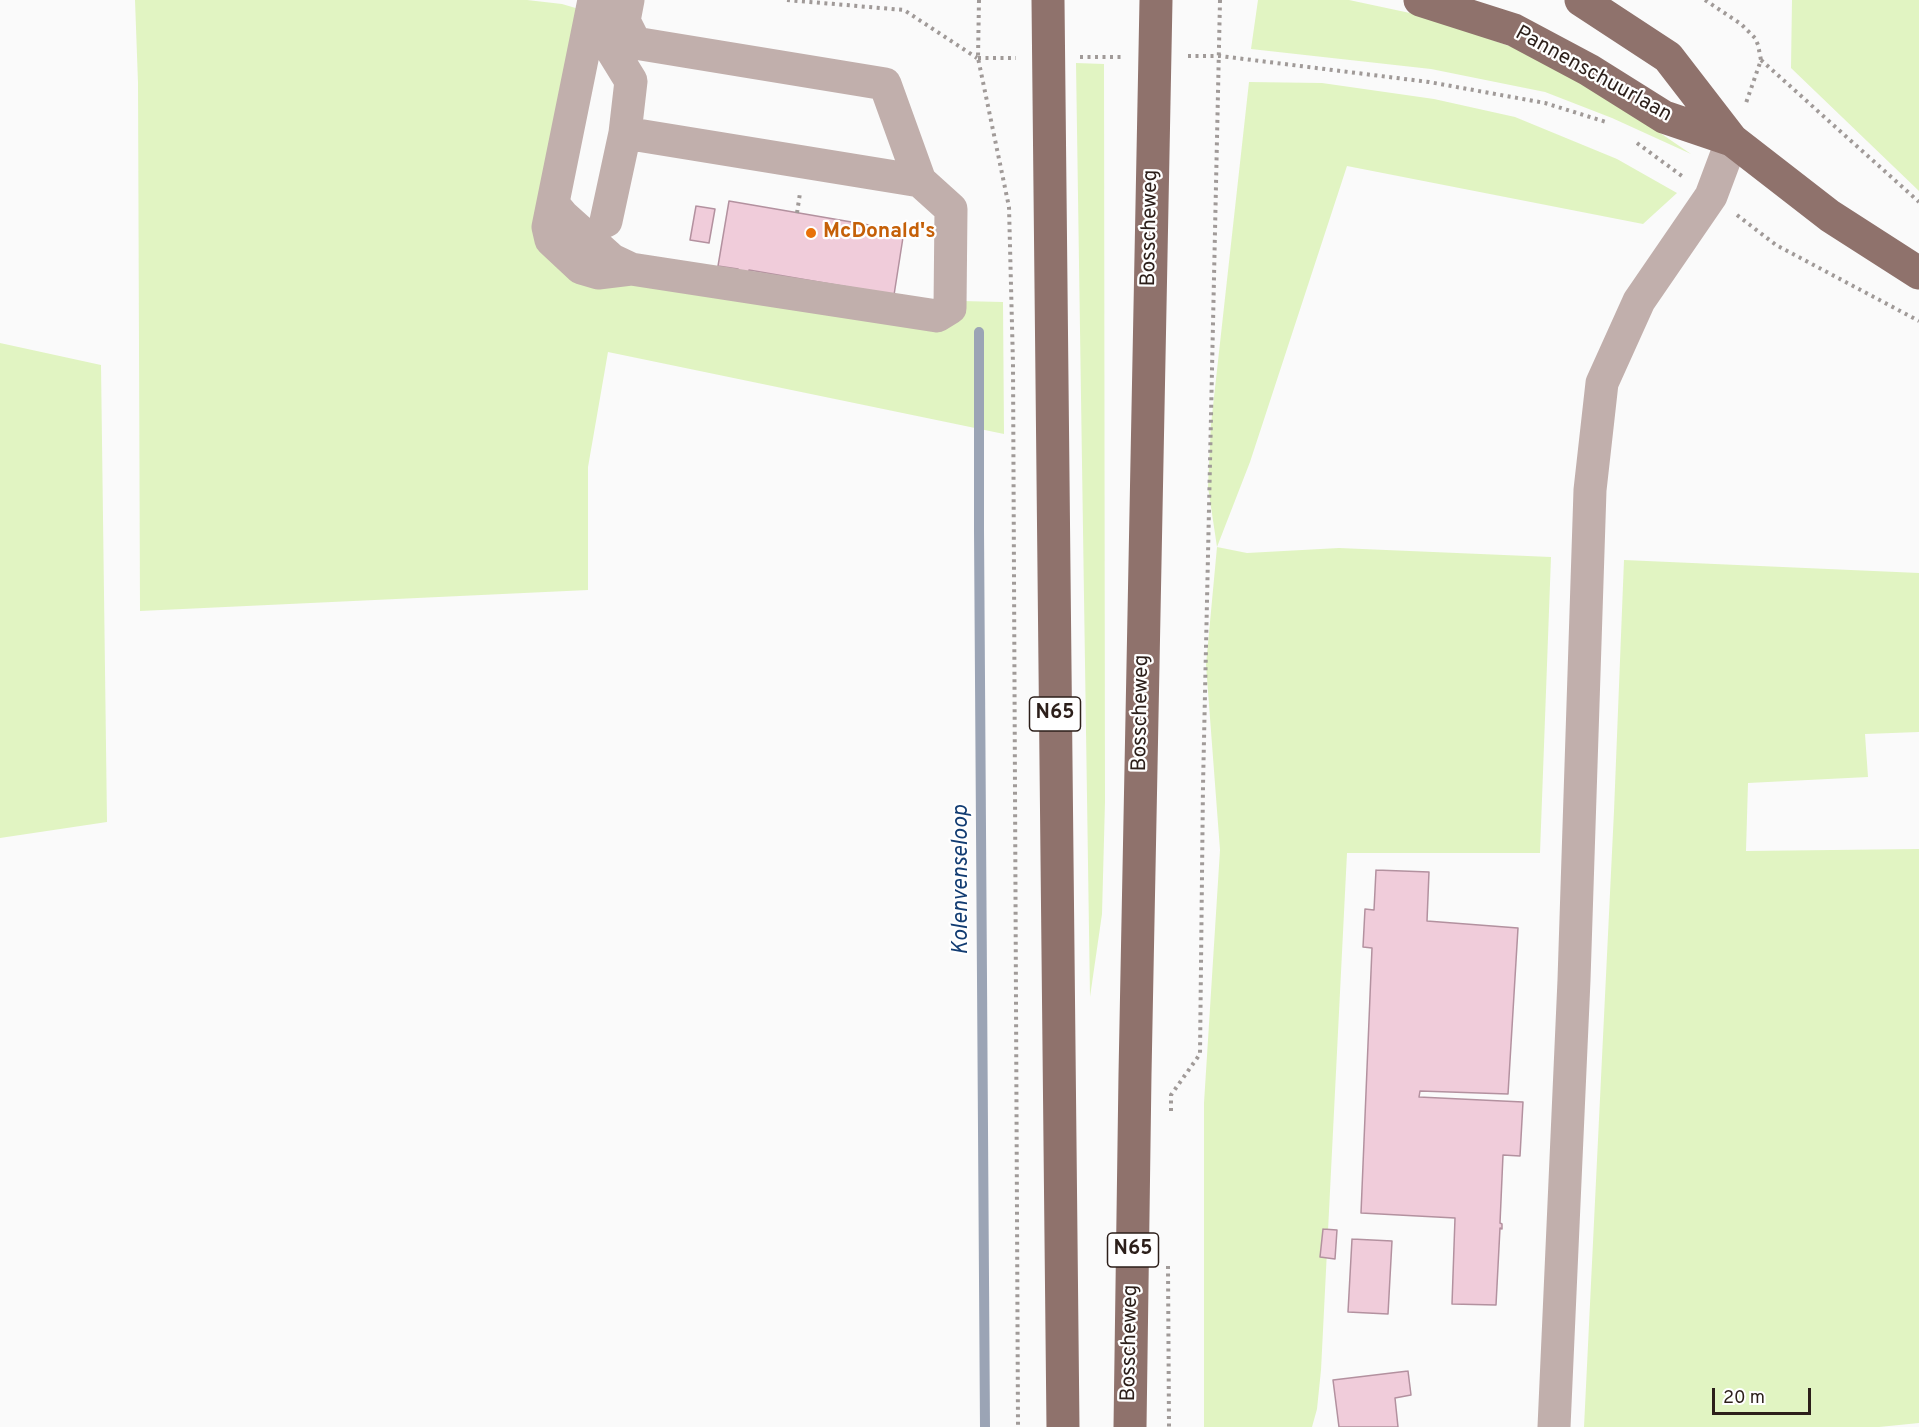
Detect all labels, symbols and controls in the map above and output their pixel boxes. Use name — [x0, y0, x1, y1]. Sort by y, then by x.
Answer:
street label: Pannenschuurlaan — [1510, 21, 1676, 129]
street label: Bosscheweg — [1137, 169, 1165, 287]
place label: McDonald's — [823, 220, 936, 246]
marker: McDonald's — [804, 226, 818, 240]
street label: Bosscheweg — [1128, 654, 1156, 772]
road number: N65 — [1030, 697, 1080, 731]
water label: Kolenvenseloop — [950, 805, 976, 955]
road number: N65 — [1108, 1233, 1158, 1267]
street label: Bosscheweg — [1117, 1284, 1145, 1402]
scale bar — [1715, 1376, 1814, 1414]
text: 20 m — [1723, 1387, 1765, 1410]

